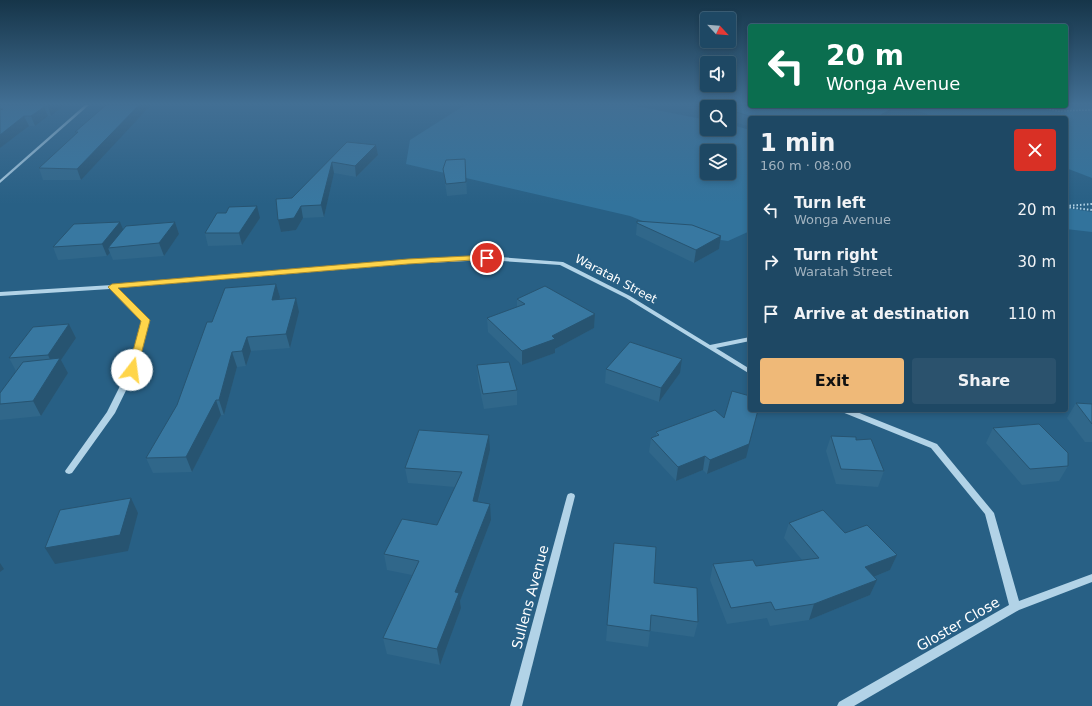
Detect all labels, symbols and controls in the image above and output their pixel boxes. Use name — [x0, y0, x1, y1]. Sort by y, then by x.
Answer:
north arrow — [700, 12, 736, 48]
map controls — [700, 12, 736, 180]
text: 20 m — [826, 39, 904, 72]
icon: left — [760, 40, 812, 92]
button: sound — [700, 56, 736, 92]
text: Wonga Avenue — [826, 73, 960, 94]
button: search — [700, 100, 736, 136]
text: 1 min — [760, 129, 835, 157]
button: close — [1014, 129, 1056, 171]
button: layers — [700, 144, 736, 180]
text: 160 m · 08:00 — [760, 158, 851, 173]
text: Turn left — [794, 194, 866, 212]
icon: left — [760, 199, 782, 221]
text: 20 m — [1018, 201, 1056, 219]
text: Wonga Avenue — [794, 212, 891, 227]
pin — [470, 241, 504, 275]
text: Turn right — [794, 246, 878, 264]
icon: arrive — [476, 247, 498, 269]
icon: right — [760, 251, 782, 273]
street label: Waratah Street — [573, 252, 660, 307]
text: 30 m — [1018, 253, 1056, 271]
text: Waratah Street — [794, 264, 892, 279]
icon: arrive — [760, 303, 782, 325]
text: Arrive at destination — [794, 305, 969, 323]
text: 110 m — [1008, 305, 1056, 323]
position arrow — [111, 349, 153, 391]
button: Exit — [760, 358, 904, 404]
button: Share — [912, 358, 1056, 404]
street label: Sullens Avenue — [508, 543, 552, 651]
street label: Gloster Close — [914, 594, 1002, 654]

